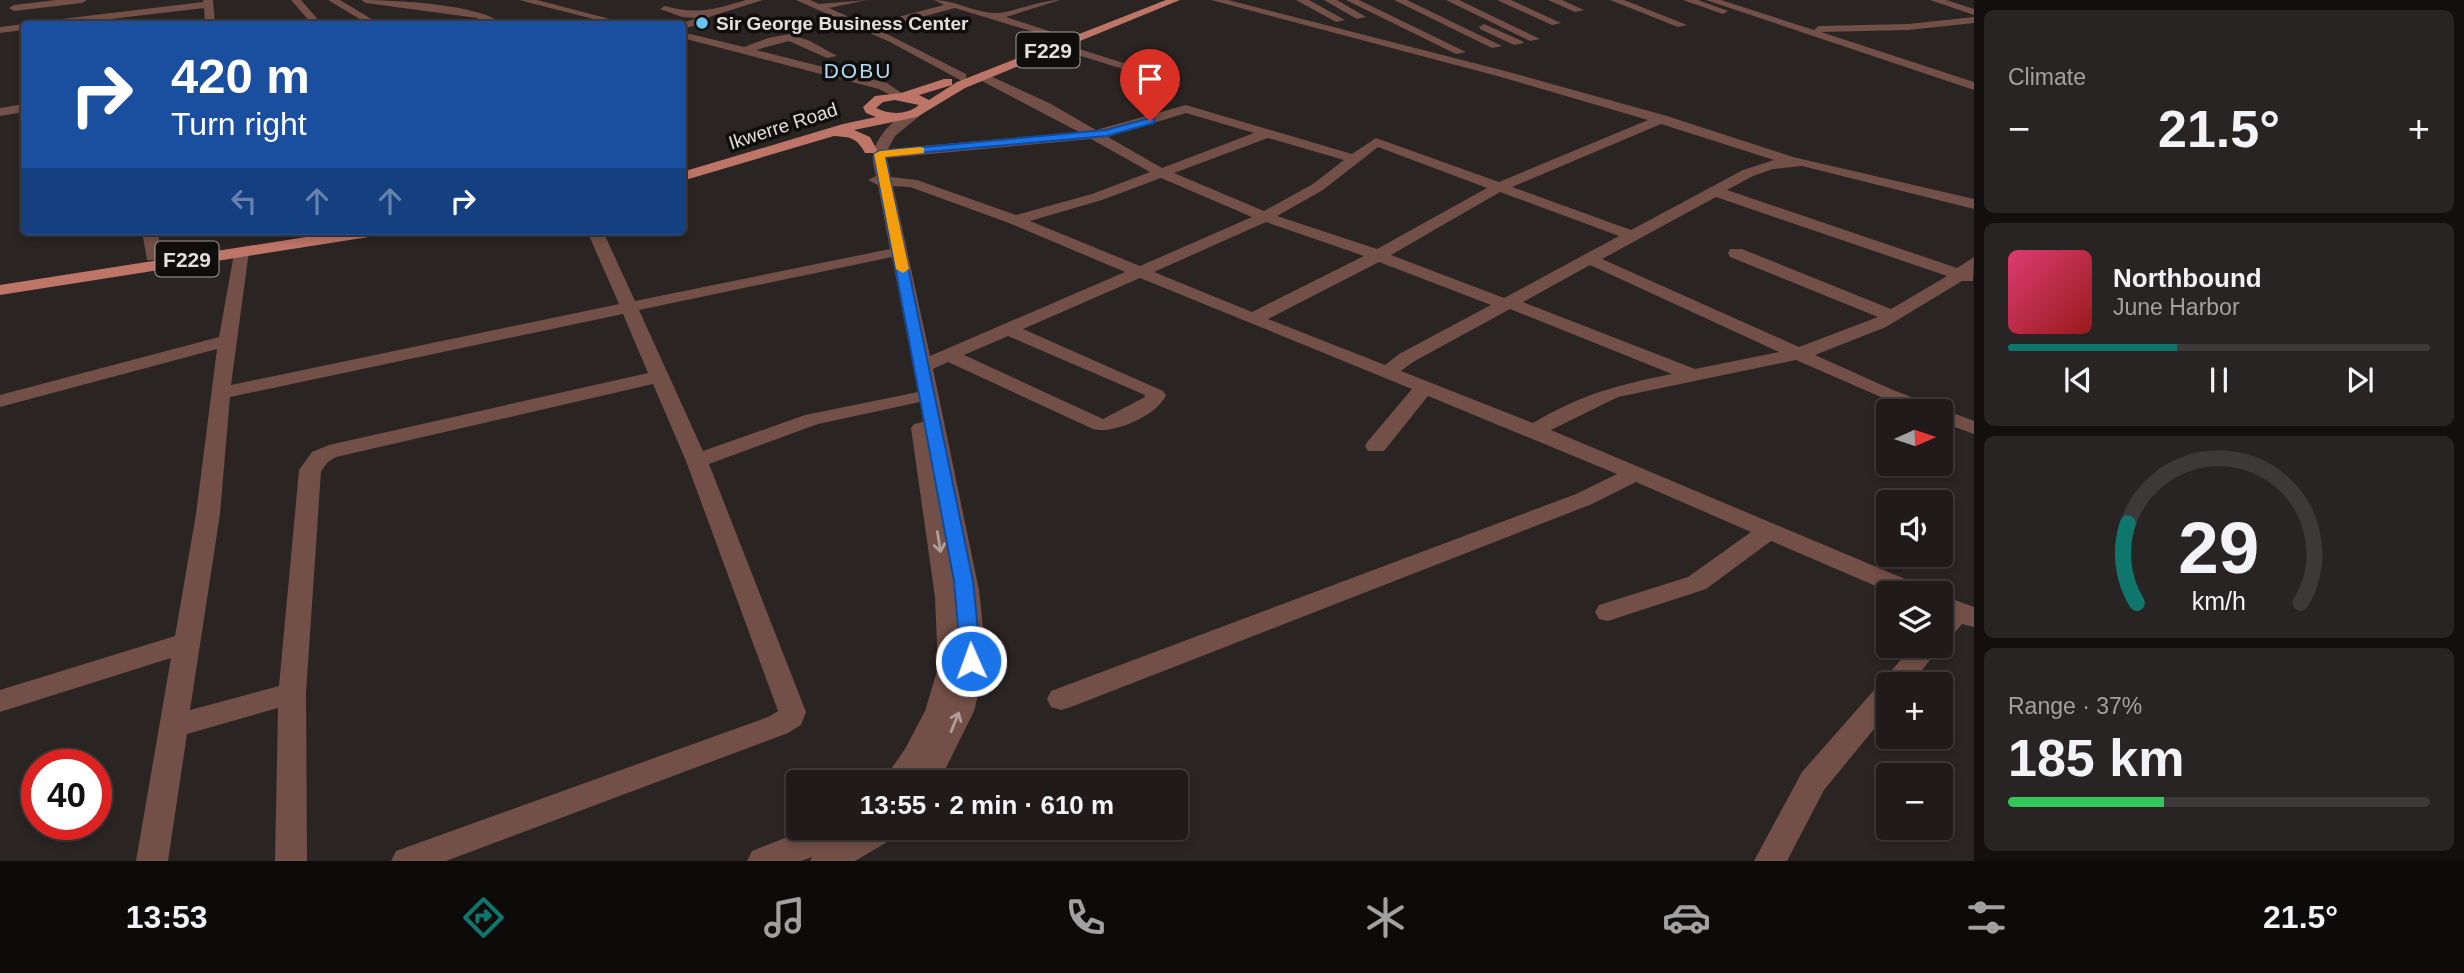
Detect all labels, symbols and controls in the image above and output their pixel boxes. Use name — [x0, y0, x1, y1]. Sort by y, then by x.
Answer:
place label: Sir George Business Center — [716, 13, 969, 34]
marker: Sir George Business Center — [694, 15, 710, 31]
road number: F229 — [1016, 32, 1080, 68]
icon: right — [56, 49, 147, 140]
text: 420 m — [171, 49, 310, 103]
pin — [1120, 49, 1180, 121]
district label: DOBU — [824, 59, 892, 82]
icon: arrive — [1131, 60, 1169, 98]
text: Climate — [2008, 64, 2086, 90]
street label: Ikwerre Road — [726, 99, 840, 153]
text: 21.5° — [2158, 100, 2280, 158]
text: Turn right — [171, 106, 307, 142]
text: − — [2008, 108, 2030, 150]
text: + — [2408, 108, 2430, 150]
icon: left — [225, 182, 263, 220]
icon: ahead — [298, 182, 336, 220]
icon: ahead — [371, 182, 409, 220]
icon: right — [444, 182, 482, 220]
road number: F229 — [156, 242, 218, 276]
text: Northbound — [2113, 263, 2262, 293]
text: June Harbor — [2113, 294, 2240, 320]
icon: previous — [2059, 361, 2097, 399]
icon: pause — [2200, 361, 2238, 399]
icon: next — [2341, 361, 2379, 399]
north arrow — [1876, 399, 1953, 476]
map controls — [1876, 399, 1953, 840]
button: sound — [1876, 490, 1953, 567]
text: 29 — [2179, 507, 2259, 588]
one-way arrow — [933, 530, 946, 553]
button: layers — [1876, 581, 1953, 658]
text: km/h — [2192, 587, 2246, 615]
position arrow — [934, 624, 1008, 698]
button: + — [1876, 672, 1953, 749]
text: Range · 37% — [2008, 693, 2142, 719]
one-way arrow — [949, 711, 962, 733]
text: 185 km — [2008, 729, 2184, 787]
speed limit sign: 40 — [21, 749, 112, 840]
button: − — [1876, 763, 1953, 840]
text: 13:55 · 2 min · 610 m — [860, 790, 1114, 820]
icon: directions — [459, 893, 508, 942]
icon: music — [760, 893, 809, 942]
icon: phone — [1061, 893, 1110, 942]
icon: climate — [1361, 893, 1410, 942]
icon: car — [1662, 893, 1711, 942]
icon: filters — [1962, 893, 2011, 942]
text: 13:53 — [126, 899, 208, 935]
text: 21.5° — [2263, 899, 2338, 935]

